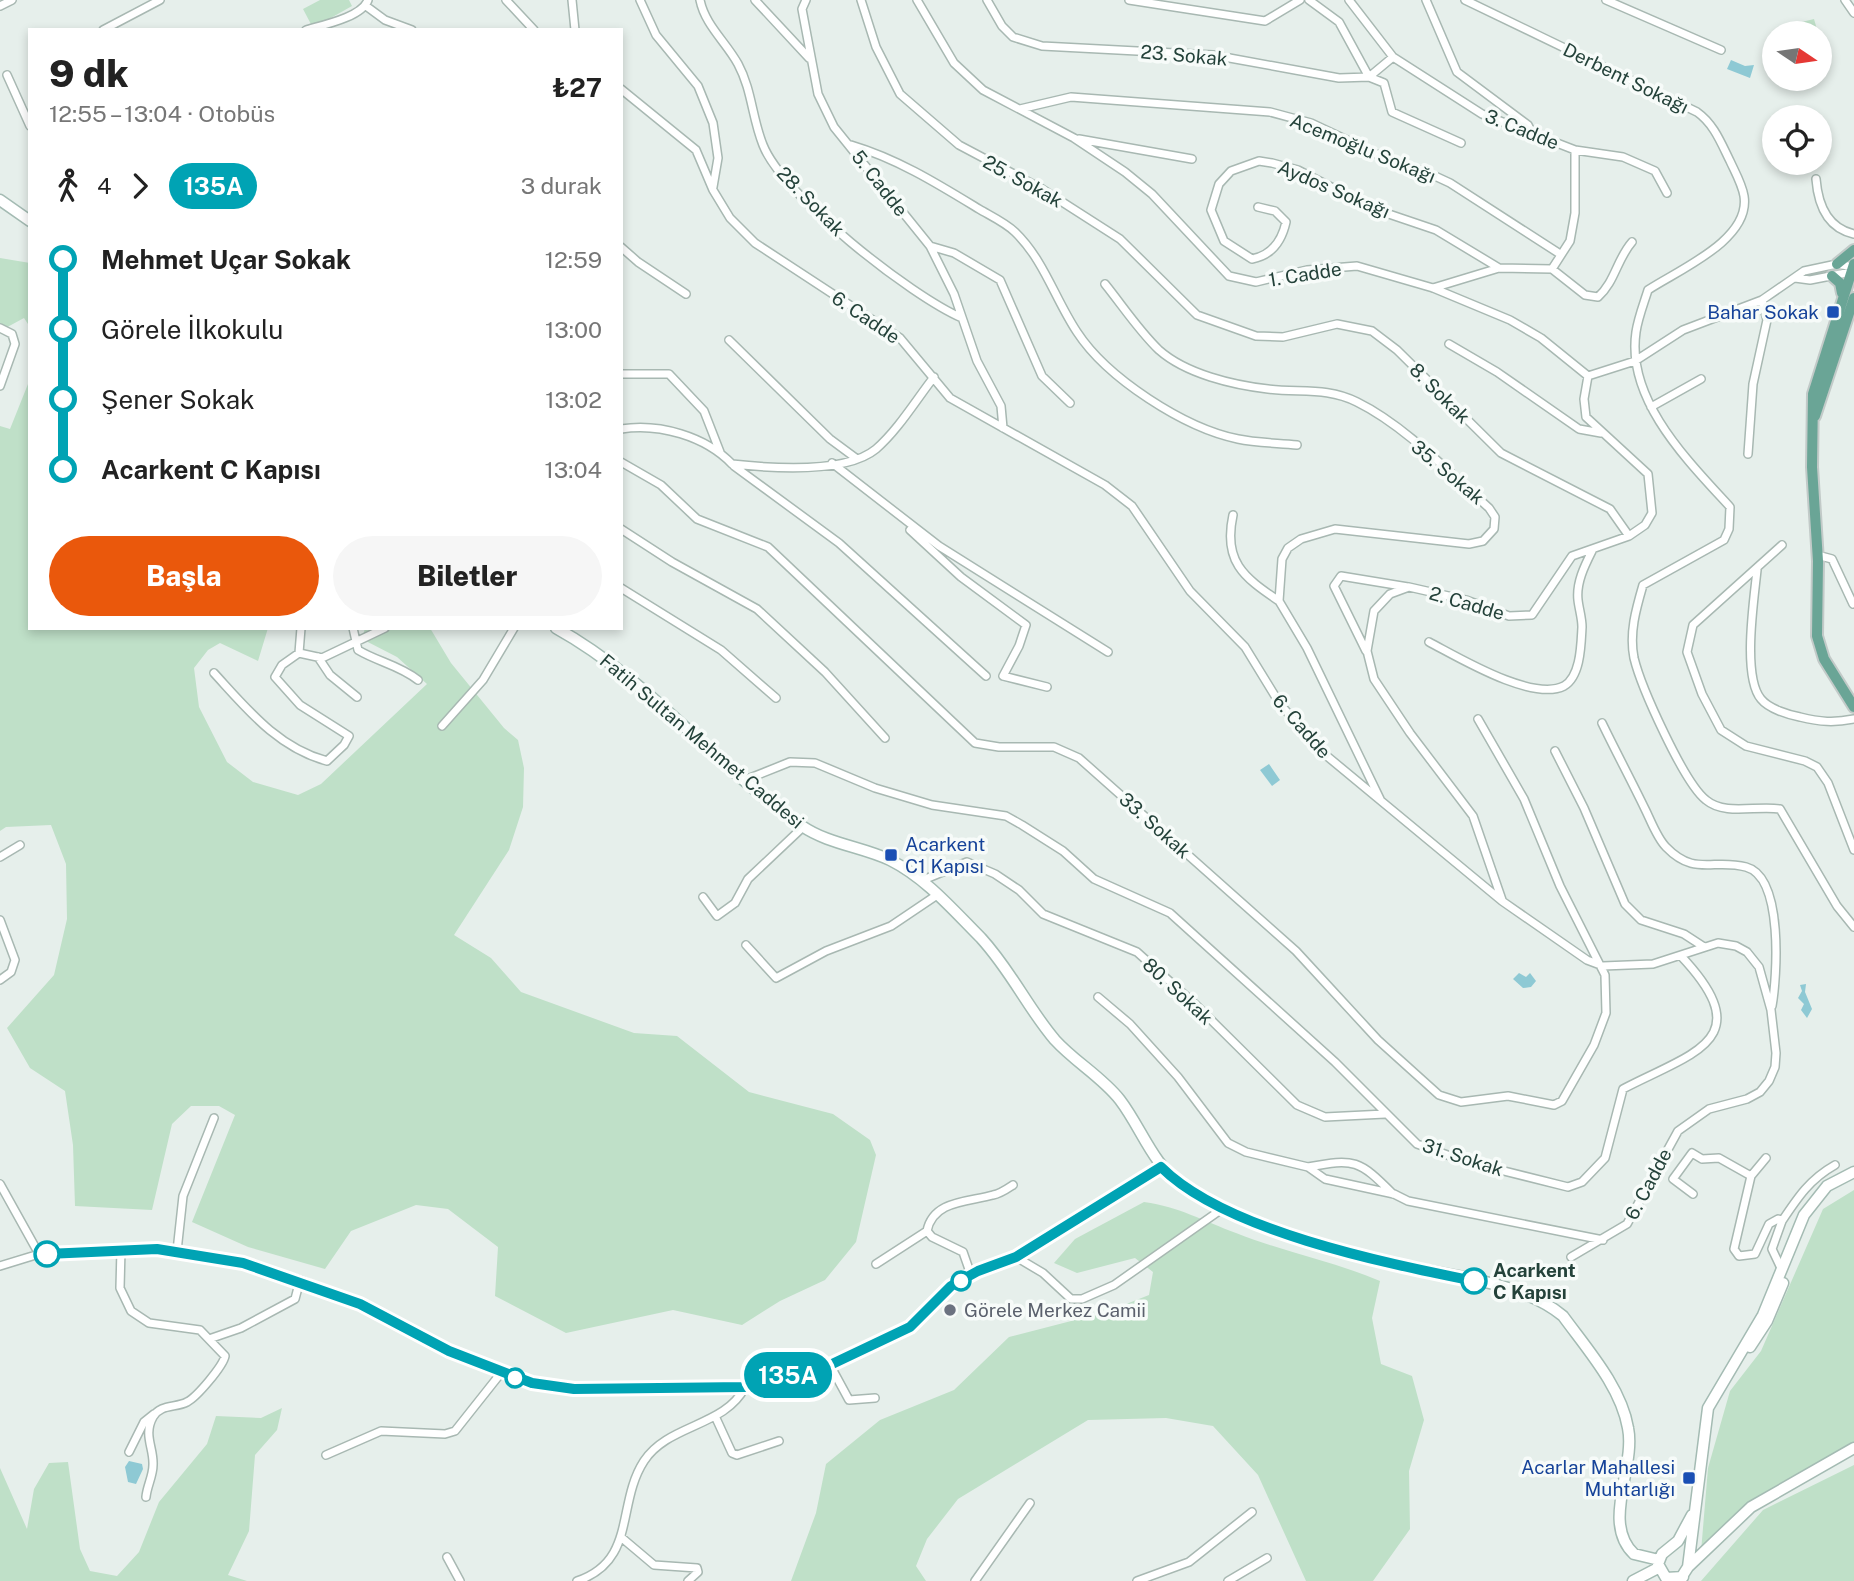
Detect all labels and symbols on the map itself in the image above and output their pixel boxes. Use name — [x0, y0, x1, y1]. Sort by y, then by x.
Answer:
north arrow — [1762, 21, 1832, 91]
street label: Derbent Sokağı — [1560, 38, 1692, 118]
street label: 23. Sokak — [1140, 40, 1229, 70]
street label: 3. Cadde — [1482, 104, 1562, 154]
street label: Acemoğlu Sokağı — [1287, 109, 1439, 187]
street label: 5. Cadde — [847, 146, 913, 220]
street label: 25. Sokak — [979, 150, 1067, 212]
street label: Aydos Sokağı — [1275, 156, 1393, 222]
street label: 28. Sokak — [773, 162, 850, 240]
street label: 1. Cadde — [1267, 257, 1343, 291]
street label: 6. Cadde — [828, 286, 904, 348]
place label: Bahar Sokak — [1707, 301, 1819, 323]
marker: Bahar Sokak — [1825, 304, 1841, 320]
street label: 8. Sokak — [1405, 358, 1475, 428]
street label: 35. Sokak — [1407, 435, 1489, 509]
street label: 2. Cadde — [1427, 582, 1507, 624]
street label: Fatih Sultan Mehmet Caddesi — [596, 649, 808, 833]
street label: 6. Cadde — [1268, 690, 1336, 762]
street label: 33. Sokak — [1115, 787, 1195, 863]
place label: Acarkent C1 Kapısı — [905, 833, 985, 877]
marker: Acarkent C1 Kapısı — [883, 847, 899, 863]
street label: 80. Sokak — [1138, 953, 1218, 1029]
street label: 31. Sokak — [1420, 1134, 1506, 1180]
street label: 6. Cadde — [1620, 1145, 1676, 1223]
unlabelled marker — [34, 1241, 60, 1267]
place label: Acarkent C Kapısı — [1493, 1259, 1576, 1303]
marker: Acarkent C Kapısı — [1461, 1268, 1487, 1294]
unlabelled marker — [951, 1271, 971, 1291]
place label: Görele Merkez Camii — [964, 1299, 1146, 1321]
marker: Görele Merkez Camii — [942, 1302, 958, 1318]
line badge: 135A — [739, 1352, 837, 1398]
unlabelled marker — [505, 1368, 525, 1388]
place label: Acarlar Mahallesi Muhtarlığı — [1521, 1456, 1675, 1500]
marker: Acarlar Mahallesi Muhtarlığı — [1681, 1470, 1697, 1486]

